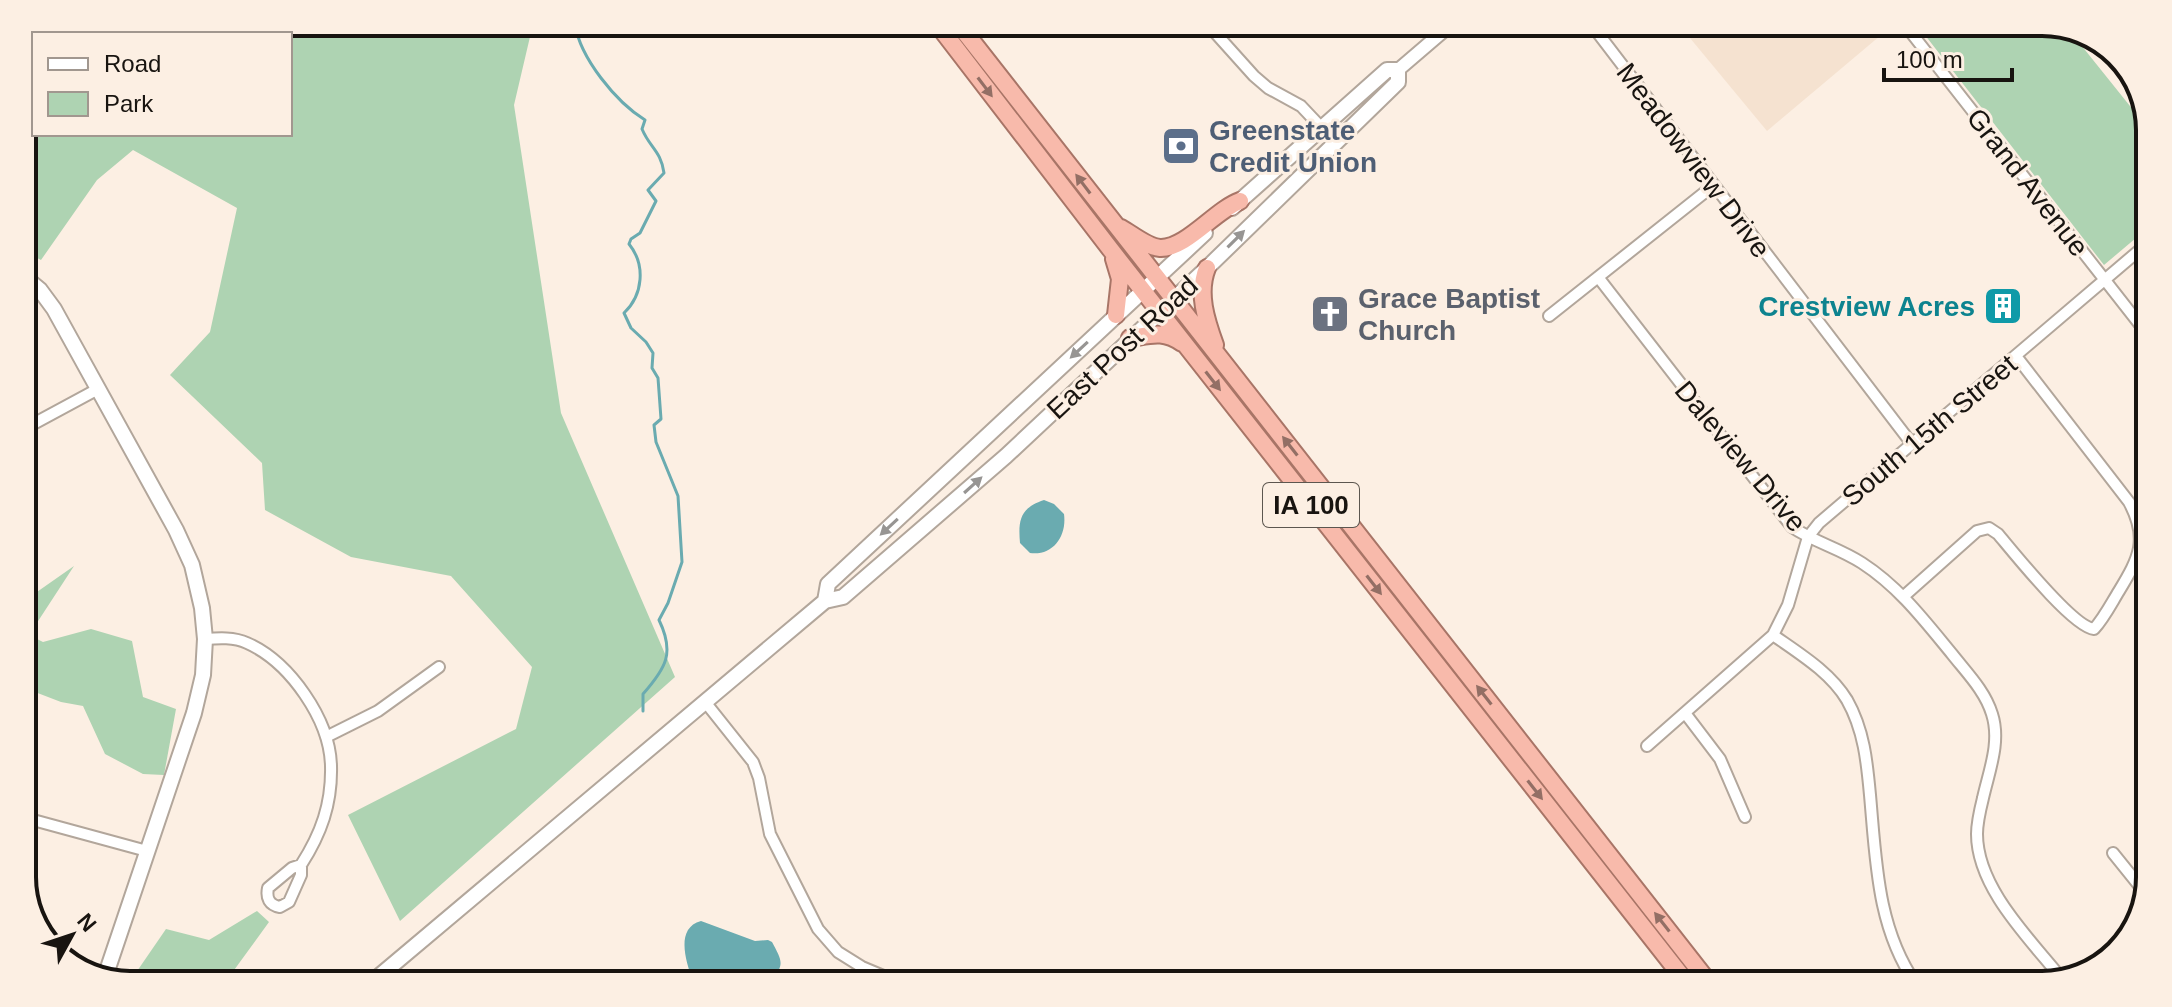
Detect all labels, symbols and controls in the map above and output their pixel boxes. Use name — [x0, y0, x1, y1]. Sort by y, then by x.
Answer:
legend — [32, 32, 292, 136]
scale bar — [1884, 32, 2012, 82]
text: 100 m — [1896, 46, 1963, 73]
text: Road — [104, 50, 161, 77]
street label: Meadowview Drive — [1611, 57, 1777, 263]
one-way arrow — [976, 77, 992, 98]
text: Park — [104, 90, 154, 117]
street label: Grand Avenue — [1960, 102, 2095, 262]
place label: Greenstate Credit Union — [1209, 115, 1377, 178]
bank icon: Greenstate Credit Union — [1160, 125, 1202, 167]
one-way arrow — [1075, 174, 1091, 194]
one-way arrow — [1226, 231, 1245, 249]
street label: East Post Road — [1041, 270, 1204, 425]
place label: Grace Baptist Church — [1358, 283, 1540, 346]
building icon: Crestview Acres — [1982, 285, 2024, 327]
place label: Crestview Acres — [1758, 291, 1975, 322]
church icon: Grace Baptist Church — [1309, 293, 1351, 335]
one-way arrow — [1070, 340, 1089, 358]
street label: South 15th Street — [1836, 348, 2023, 512]
one-way arrow — [1205, 371, 1221, 391]
street label: Daleview Drive — [1669, 375, 1813, 538]
one-way arrow — [1282, 436, 1298, 456]
one-way arrow — [962, 477, 982, 494]
road number: IA 100 — [1263, 483, 1359, 527]
one-way arrow — [880, 518, 899, 536]
one-way arrow — [1365, 575, 1382, 595]
one-way arrow — [1477, 685, 1493, 705]
one-way arrow — [1526, 780, 1542, 800]
north arrow — [32, 895, 112, 975]
text: N — [72, 908, 102, 937]
one-way arrow — [1654, 912, 1670, 932]

